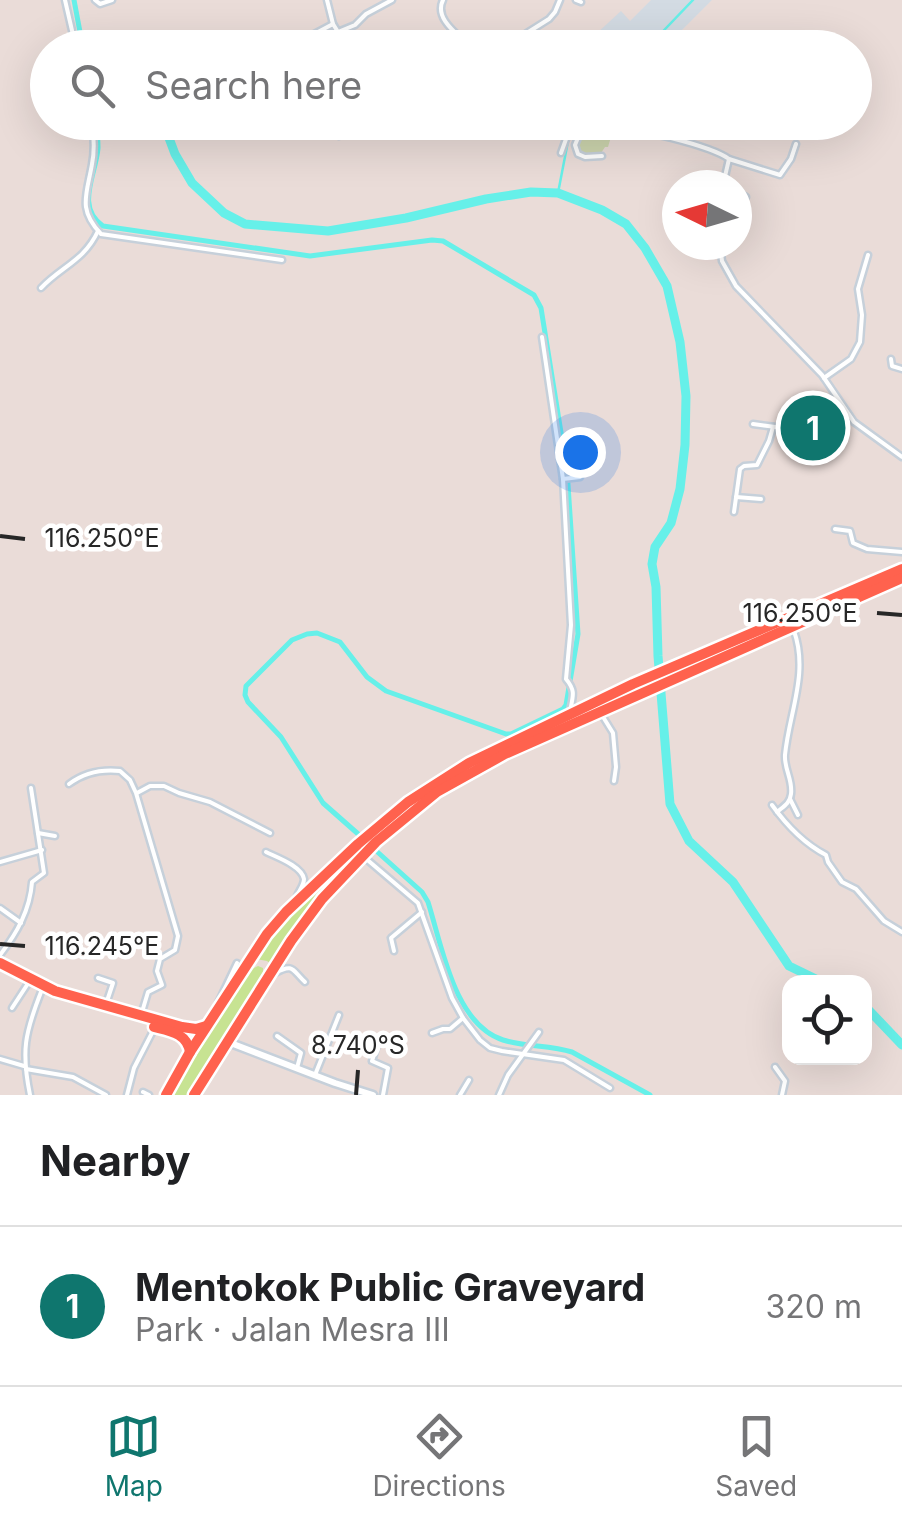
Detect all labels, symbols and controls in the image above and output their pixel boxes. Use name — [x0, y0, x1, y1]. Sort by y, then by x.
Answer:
search box — [30, 30, 872, 140]
icon: search — [65, 58, 120, 113]
text: Search here — [145, 62, 362, 108]
north arrow — [662, 170, 752, 260]
pin: 1 — [780, 390, 846, 466]
your location — [555, 427, 606, 478]
text: 116.250°E — [45, 523, 159, 553]
text: 116.250°E — [743, 598, 857, 628]
text: 116.245°E — [45, 931, 159, 961]
map controls — [782, 975, 872, 1065]
button: locate — [782, 975, 872, 1065]
text: 8.740°S — [311, 1030, 405, 1060]
text: Nearby — [40, 1135, 191, 1186]
text: Mentokok Public Graveyard — [135, 1264, 645, 1310]
text: 1 — [66, 1287, 79, 1326]
text: 320 m — [766, 1287, 862, 1326]
text: Park · Jalan Mesra III — [135, 1310, 450, 1349]
tab: Map — [105, 1409, 163, 1503]
tab: Directions — [372, 1409, 506, 1503]
tab: Saved — [715, 1409, 797, 1503]

